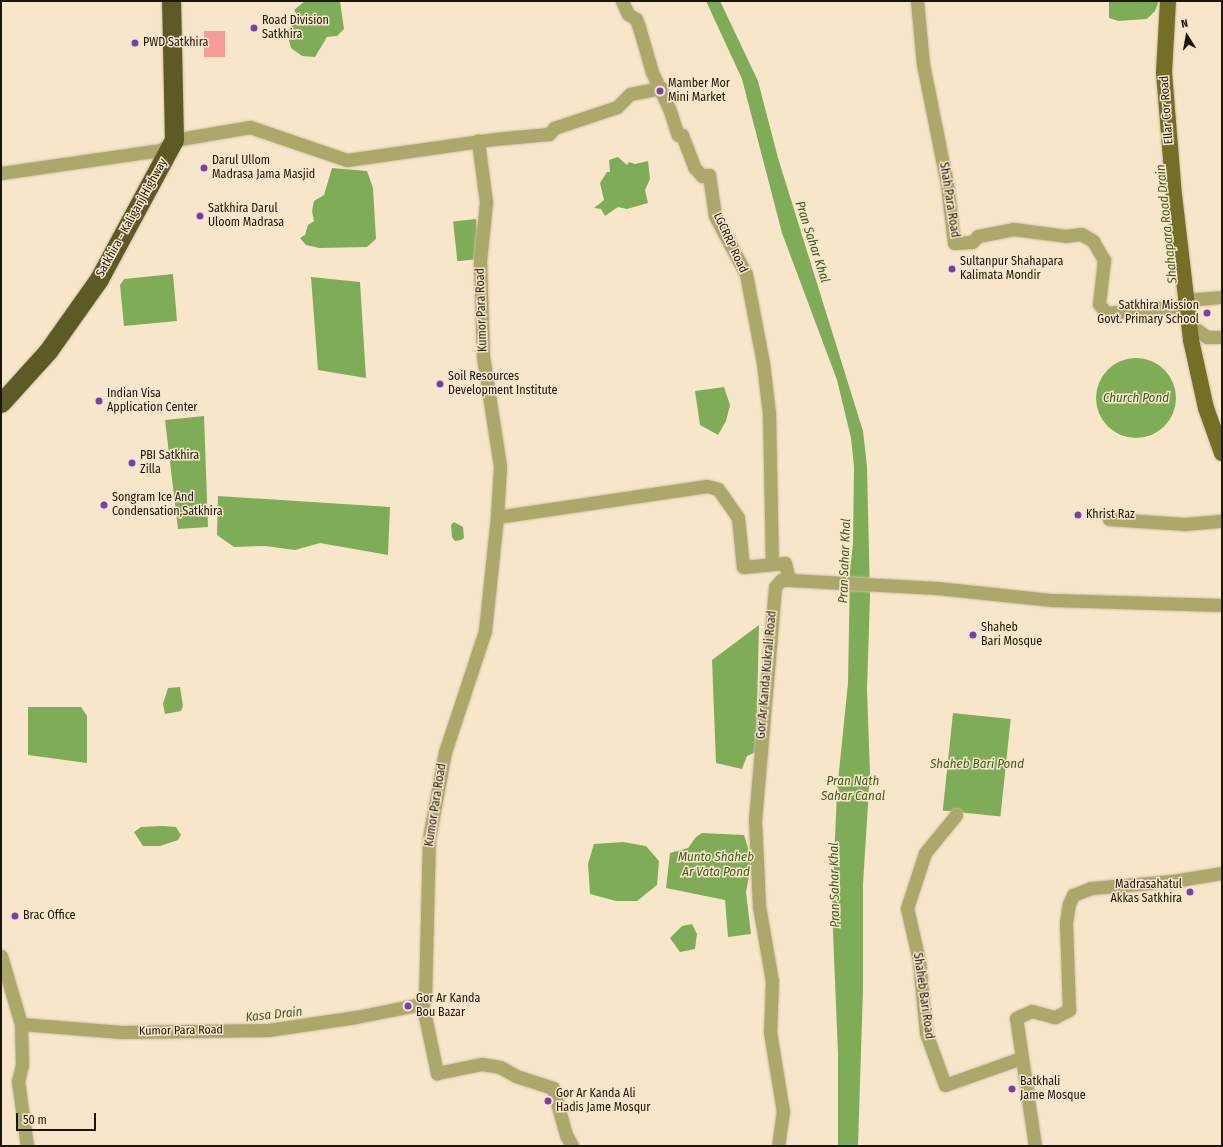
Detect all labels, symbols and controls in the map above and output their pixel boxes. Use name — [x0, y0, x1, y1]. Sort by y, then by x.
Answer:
place label: Road Division Satkhira — [262, 14, 329, 42]
north arrow — [1167, 16, 1207, 56]
text: N — [1180, 17, 1189, 31]
marker: Road Division Satkhira — [249, 23, 259, 33]
place label: PWD Satkhira — [143, 36, 208, 50]
marker: PWD Satkhira — [130, 38, 140, 48]
street label: Ellar Cor Road — [1157, 75, 1177, 145]
place label: Mamber Mor Mini Market — [668, 77, 730, 105]
marker: Mamber Mor Mini Market — [655, 86, 665, 96]
place label: Darul Ullom Madrasa Jama Masjid — [212, 154, 315, 182]
street label: Satkhira - Kaliganj Highway — [93, 156, 171, 280]
street label: Shah Para Road — [936, 161, 962, 239]
marker: Darul Ullom Madrasa Jama Masjid — [199, 163, 209, 173]
water label: Shahapara Road Drain — [1153, 164, 1181, 284]
water label: Pran Sahar Khal — [791, 199, 833, 285]
place label: Satkhira Darul Uloom Madrasa — [208, 202, 284, 230]
marker: Satkhira Darul Uloom Madrasa — [195, 211, 205, 221]
street label: LGCRRP Road — [710, 211, 750, 275]
place label: Sultanpur Shahapara Kalimata Mondir — [960, 255, 1063, 283]
marker: Sultanpur Shahapara Kalimata Mondir — [947, 264, 957, 274]
street label: Kumor Para Road — [473, 268, 491, 352]
place label: Satkhira Mission Govt. Primary School — [1097, 299, 1199, 327]
marker: Satkhira Mission Govt. Primary School — [1202, 308, 1212, 318]
place label: Soil Resources Development Institute — [448, 370, 558, 398]
marker: Soil Resources Development Institute — [435, 379, 445, 389]
place label: Indian Visa Application Center — [107, 387, 198, 415]
water label: Church Pond — [1103, 390, 1169, 406]
marker: Indian Visa Application Center — [94, 396, 104, 406]
place label: PBI Satkhira Zilla — [140, 449, 199, 477]
marker: PBI Satkhira Zilla — [127, 458, 137, 468]
place label: Songram Ice And Condensation,Satkhira — [112, 491, 223, 519]
marker: Songram Ice And Condensation,Satkhira — [99, 500, 109, 510]
place label: Khrist Raz — [1086, 508, 1135, 522]
marker: Khrist Raz — [1073, 510, 1083, 520]
water label: Pran Sahar Khal — [836, 518, 854, 604]
street label: Gor Ar Kanda Kukrali Road — [754, 610, 780, 740]
place label: Shaheb Bari Mosque — [981, 621, 1042, 649]
marker: Shaheb Bari Mosque — [968, 630, 978, 640]
water label: Shaheb Bari Pond — [930, 756, 1024, 772]
street label: Kumor Para Road — [422, 762, 450, 848]
water label: Pran Nath Sahar Canal — [821, 774, 885, 805]
water label: Pran Sahar Khal — [826, 842, 844, 928]
water label: Munto Shaheb Ar Vata Pond — [678, 850, 754, 881]
place label: Madrasahatul Akkas Satkhira — [1111, 878, 1182, 906]
marker: Madrasahatul Akkas Satkhira — [1185, 887, 1195, 897]
place label: Brac Office — [23, 909, 76, 923]
marker: Brac Office — [10, 911, 20, 921]
street label: Shaheb Bari Road — [910, 952, 936, 1040]
place label: Gor Ar Kanda Bou Bazar — [416, 992, 480, 1020]
marker: Gor Ar Kanda Bou Bazar — [403, 1001, 413, 1011]
water label: Kasa Drain — [245, 1004, 303, 1026]
street label: Kumor Para Road — [139, 1023, 223, 1039]
place label: Batkhali Jame Mosque — [1020, 1075, 1086, 1103]
marker: Batkhali Jame Mosque — [1007, 1084, 1017, 1094]
place label: Gor Ar Kanda Ali Hadis Jame Mosqur — [556, 1087, 651, 1115]
marker: Gor Ar Kanda Ali Hadis Jame Mosqur — [543, 1096, 553, 1106]
scale bar — [18, 1105, 98, 1131]
text: 50 m — [23, 1113, 47, 1127]

